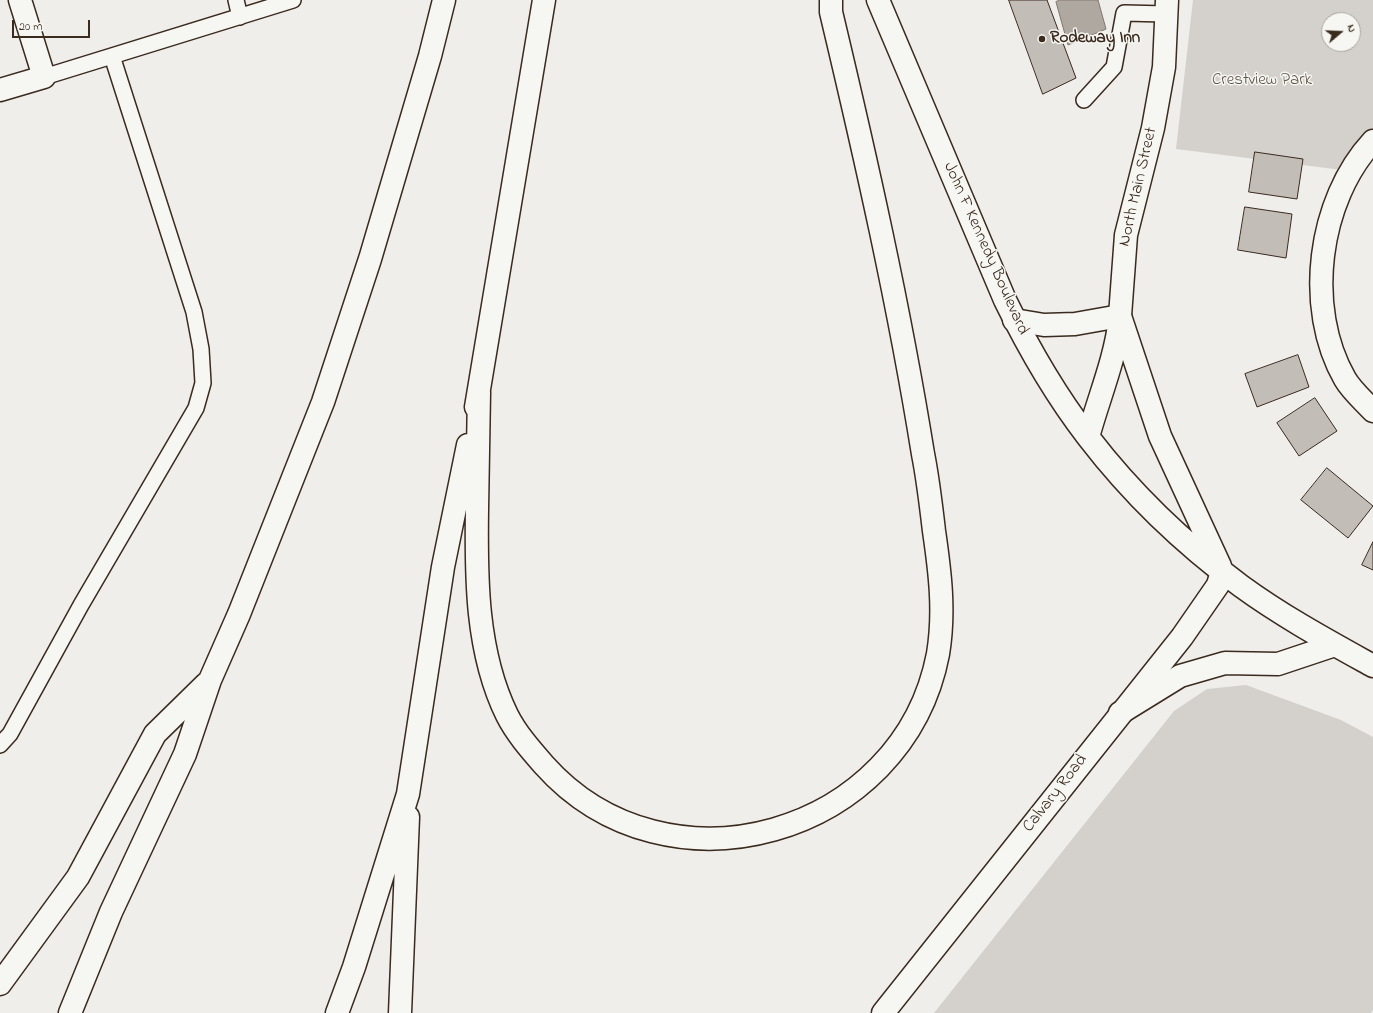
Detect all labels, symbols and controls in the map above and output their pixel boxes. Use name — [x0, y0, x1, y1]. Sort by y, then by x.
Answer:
scale bar — [14, 12, 92, 38]
north arrow — [1321, 12, 1361, 52]
text: 20 m — [19, 18, 42, 36]
text: N — [1343, 22, 1360, 35]
place label: Rodeway Inn — [1050, 29, 1140, 49]
marker: Rodeway Inn — [1037, 34, 1047, 44]
park label: Crestview Park — [1212, 71, 1312, 91]
street label: North Main Street — [1115, 125, 1163, 249]
street label: John F Kennedy Boulevard — [938, 159, 1032, 339]
street label: Calvary Road — [1019, 751, 1093, 837]

